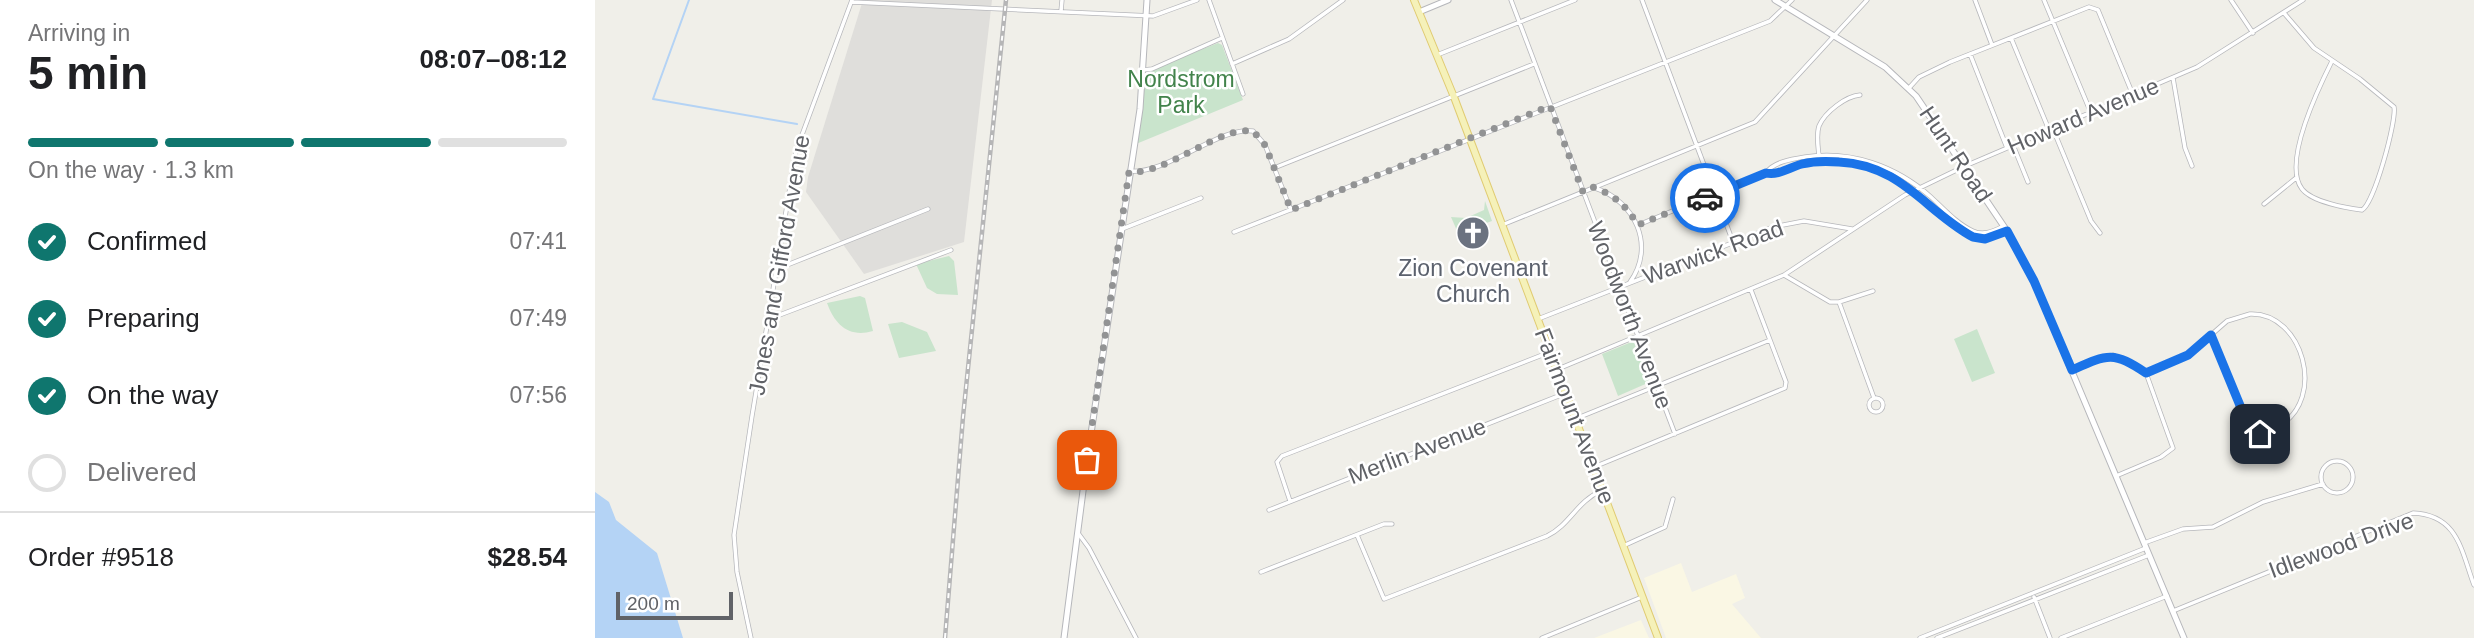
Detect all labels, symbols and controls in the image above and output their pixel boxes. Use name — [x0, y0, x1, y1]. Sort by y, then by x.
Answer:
text: Arriving in — [28, 20, 130, 46]
text: 08:07–08:12 — [420, 44, 567, 74]
text: 5 min — [28, 47, 148, 99]
park label: Nordstrom Park — [1127, 66, 1235, 118]
street label: Howard Avenue — [2003, 72, 2163, 160]
street label: Hunt Road — [1914, 101, 1998, 207]
street label: Jones and Gifford Avenue — [743, 133, 815, 397]
text: On the way · 1.3 km — [28, 157, 234, 183]
courier — [1670, 163, 1740, 233]
icon: car — [1686, 179, 1724, 217]
church icon: Zion Covenant Church — [1454, 214, 1492, 252]
street label: Warwick Road — [1639, 215, 1787, 289]
street label: Woodworth Avenue — [1582, 218, 1678, 412]
icon: check — [28, 223, 66, 261]
text: Confirmed — [87, 226, 207, 256]
text: 07:41 — [509, 228, 567, 254]
place label: Zion Covenant Church — [1398, 255, 1548, 307]
icon: check — [28, 300, 66, 338]
text: Preparing — [87, 303, 200, 333]
text: 07:49 — [509, 305, 567, 331]
street label: Fairmount Avenue — [1529, 324, 1621, 508]
icon: check — [28, 377, 66, 415]
text: On the way — [87, 380, 219, 410]
text: 07:56 — [509, 382, 567, 408]
pin — [2230, 404, 2290, 464]
street label: Merlin Avenue — [1344, 413, 1490, 489]
icon: home — [2241, 415, 2279, 453]
pin — [1057, 430, 1117, 490]
icon: bag — [1068, 441, 1106, 479]
text: Delivered — [87, 457, 197, 487]
street label: Idlewood Drive — [2265, 507, 2417, 583]
text: Order #9518 — [28, 542, 174, 572]
text: $28.54 — [487, 542, 567, 572]
scale bar — [616, 589, 733, 621]
text: 200 m — [627, 593, 680, 614]

